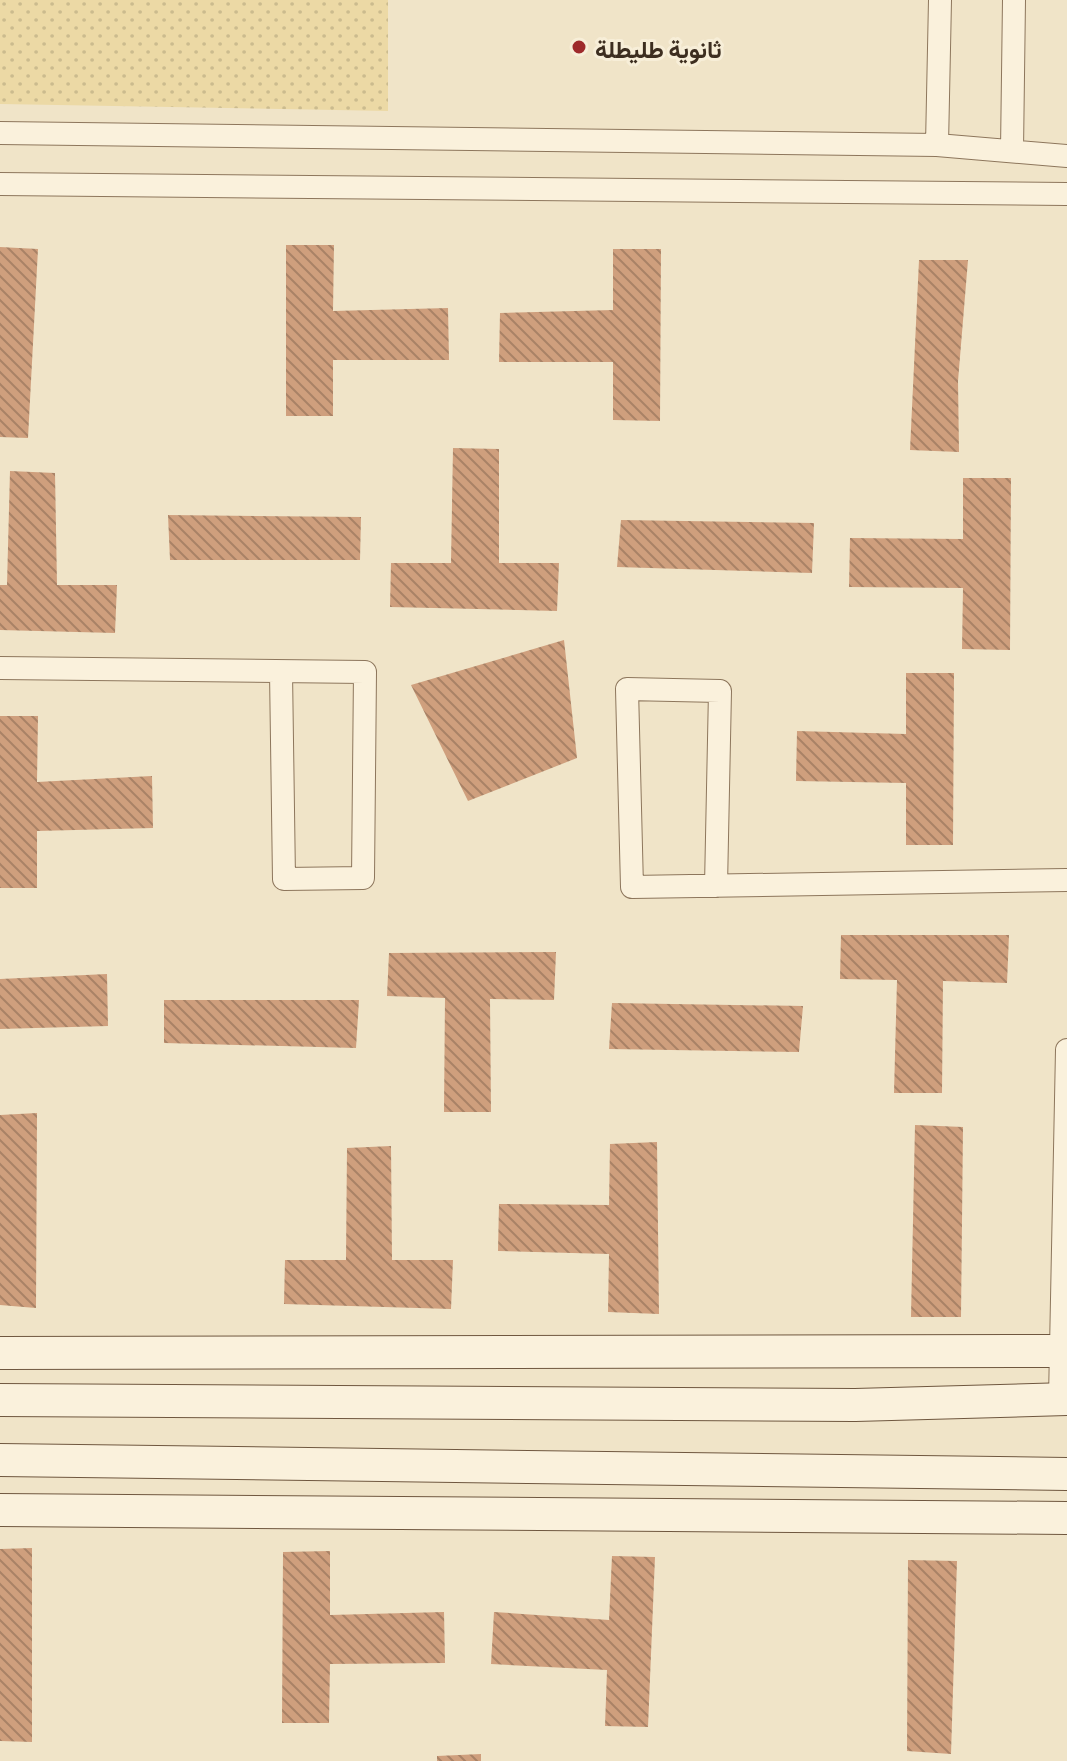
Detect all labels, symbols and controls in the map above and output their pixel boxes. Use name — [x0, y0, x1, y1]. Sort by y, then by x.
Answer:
place label: ثانوية طليطلة — [595, 30, 722, 65]
marker: ثانوية طليطلة — [570, 38, 588, 56]

